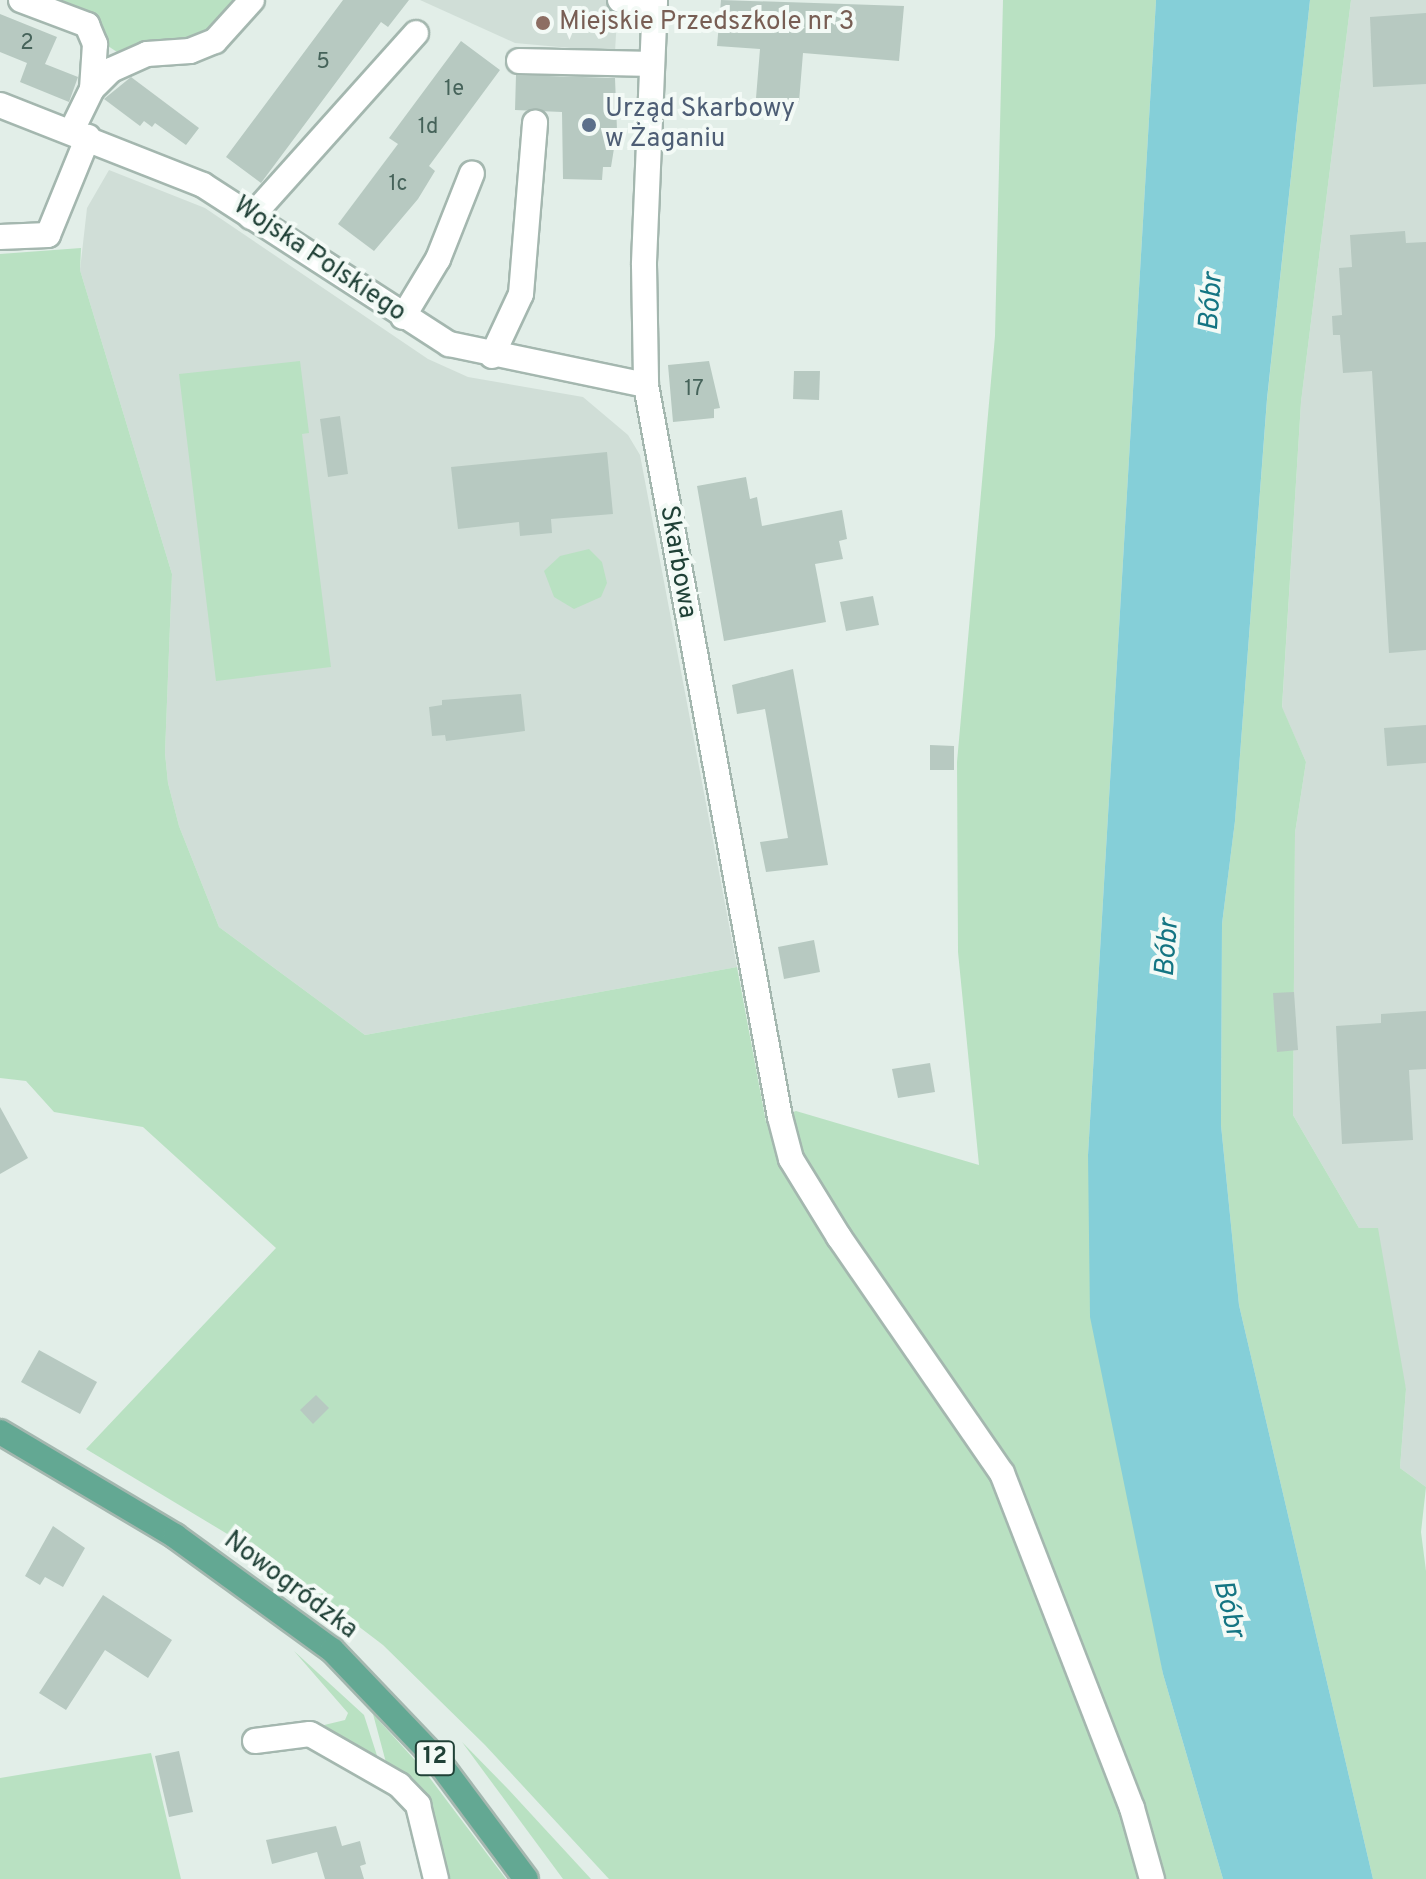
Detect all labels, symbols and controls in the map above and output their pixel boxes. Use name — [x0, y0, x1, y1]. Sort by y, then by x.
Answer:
place label: Miejskie Przedszkole nr 3 — [559, 7, 854, 39]
marker: Miejskie Przedszkole nr 3 — [534, 14, 552, 32]
house number: 2 — [20, 31, 34, 57]
house number: 5 — [316, 50, 330, 76]
house number: 1e — [444, 77, 464, 103]
place label: Urząd Skarbowy w Żaganiu — [605, 94, 795, 156]
house number: 1d — [418, 115, 438, 141]
marker: Urząd Skarbowy w Żaganiu — [580, 116, 598, 134]
house number: 1c — [388, 172, 408, 198]
street label: Wojska Polskiego — [227, 191, 411, 329]
water label: Bóbr — [1193, 272, 1231, 332]
house number: 17 — [684, 377, 704, 403]
street label: Skarbowa — [652, 503, 702, 621]
water label: Bóbr — [1149, 918, 1187, 978]
street label: Nowogródzka — [217, 1526, 363, 1646]
water label: Bóbr — [1205, 1577, 1251, 1641]
road number: 12 — [413, 1738, 457, 1778]

